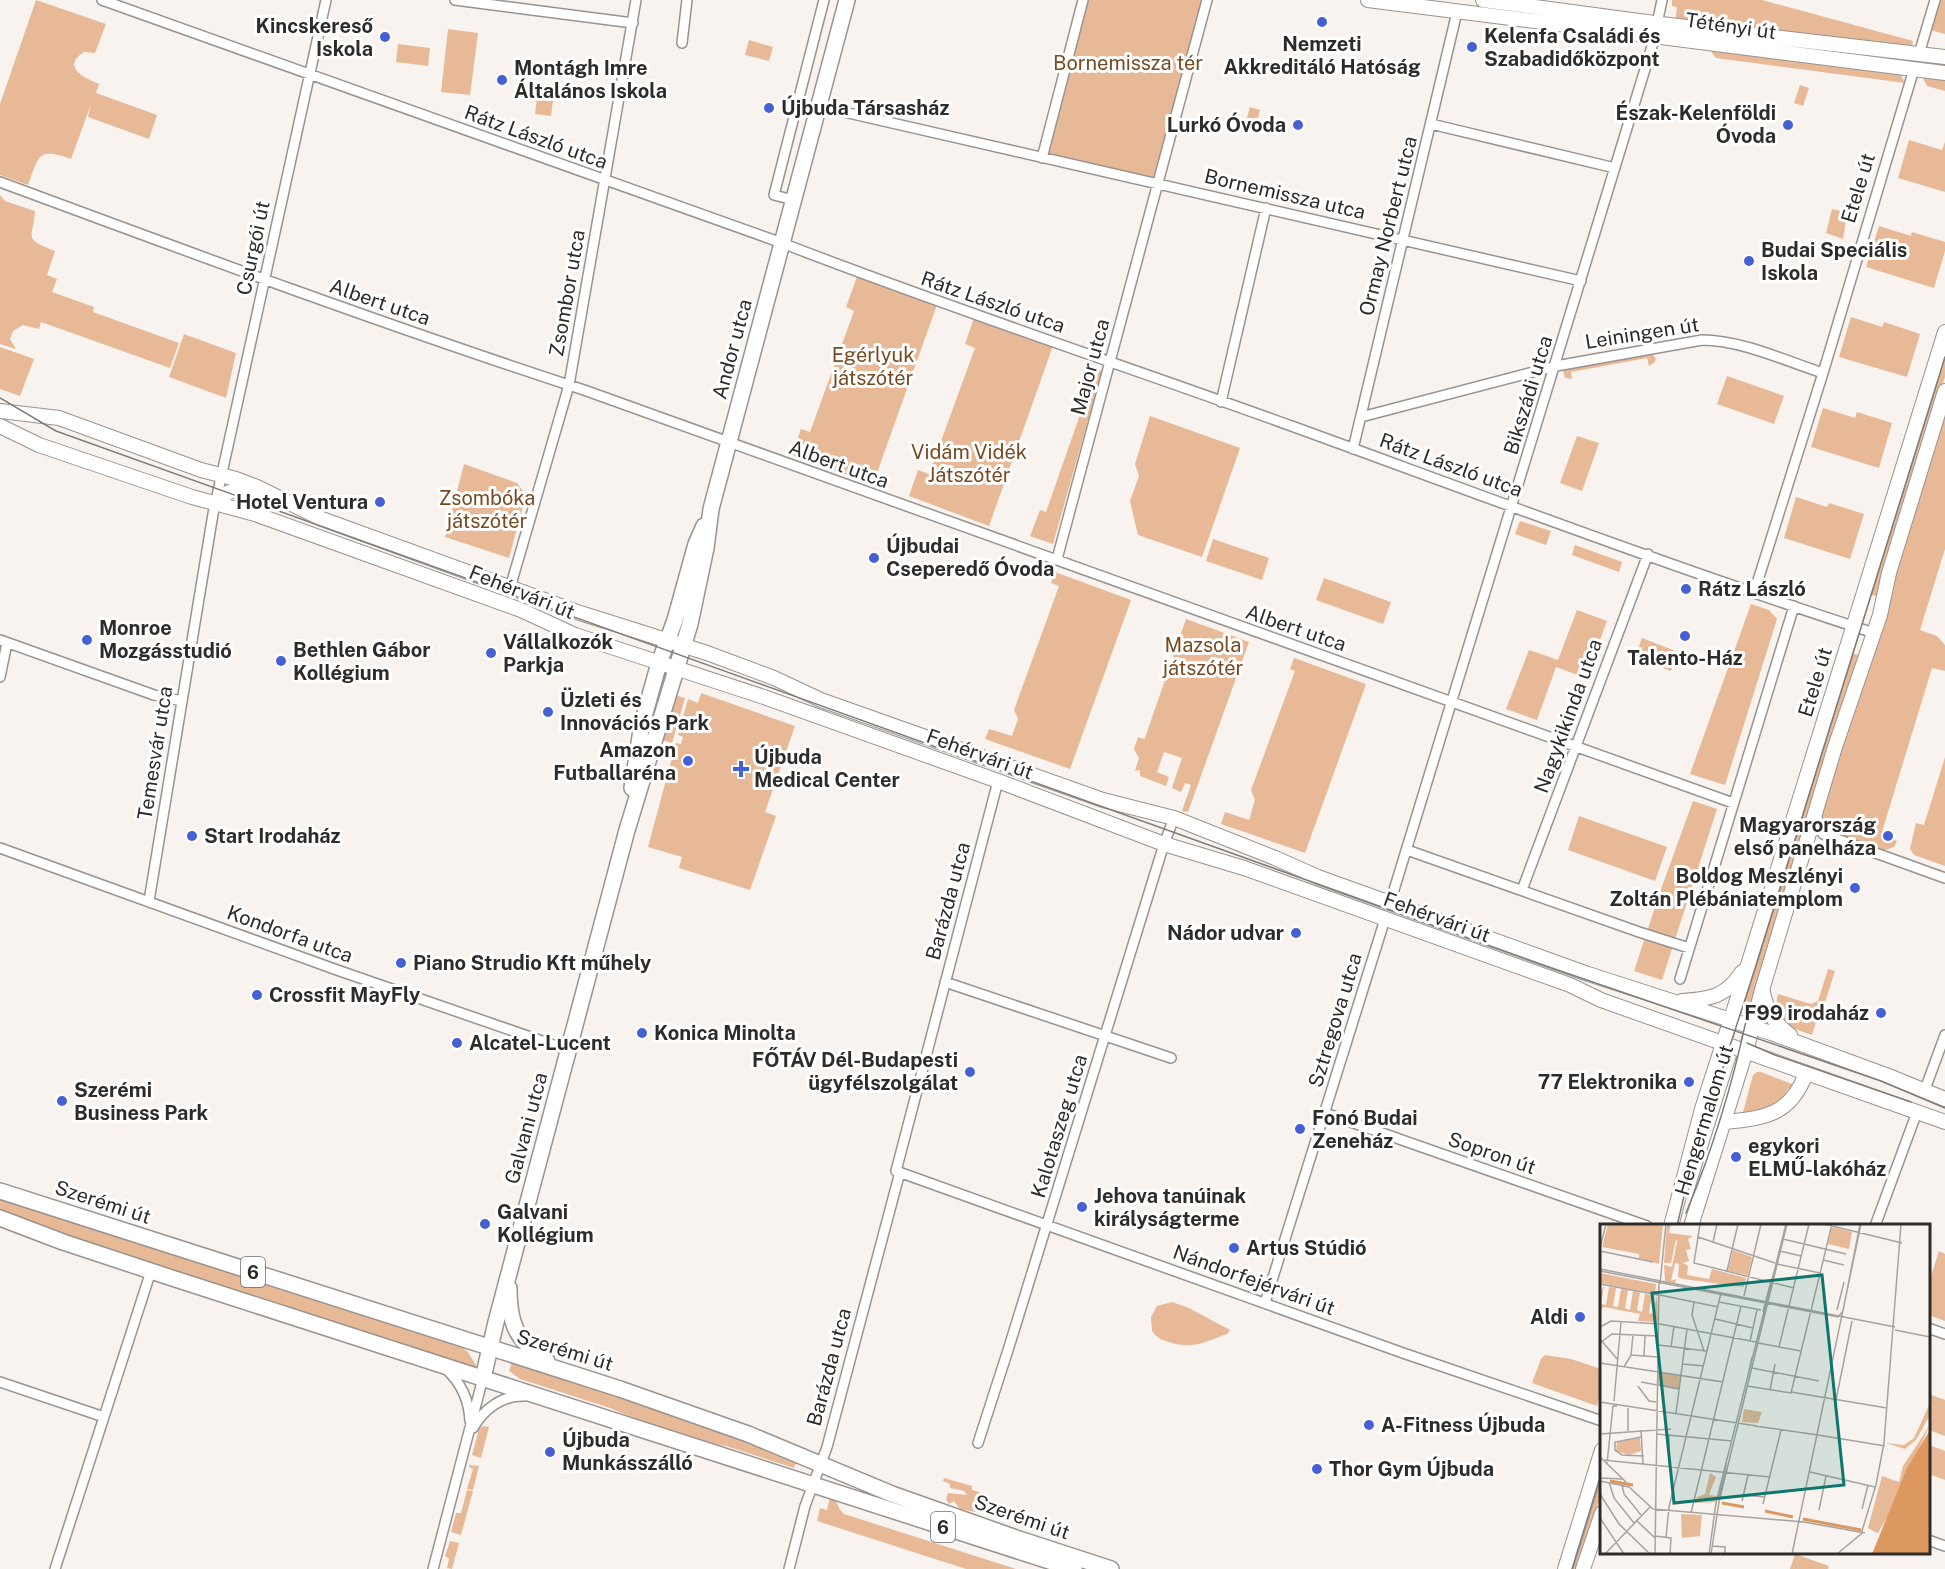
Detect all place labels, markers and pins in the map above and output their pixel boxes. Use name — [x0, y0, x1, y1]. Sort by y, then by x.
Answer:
place label: Kincskereső Iskola — [256, 14, 373, 61]
marker: Nemzeti Akkreditáló Hatóság — [1315, 15, 1329, 29]
place label: Kelenfa Családi és Szabadidőközpont — [1484, 24, 1661, 71]
marker: Kincskereső Iskola — [378, 30, 392, 44]
place label: Nemzeti Akkreditáló Hatóság — [1224, 32, 1421, 79]
marker: Kelenfa Családi és Szabadidőközpont — [1465, 40, 1479, 54]
place label: Montágh Imre Általános Iskola — [514, 56, 667, 103]
marker: Montágh Imre Általános Iskola — [495, 73, 509, 87]
place label: Újbuda Társasház — [781, 95, 949, 120]
place label: Észak-Kelenföldi Óvoda — [1616, 100, 1776, 148]
marker: Újbuda Társasház — [762, 101, 776, 115]
place label: Lurkó Óvoda — [1167, 112, 1286, 137]
marker: Lurkó Óvoda — [1291, 118, 1305, 132]
marker: Észak-Kelenföldi Óvoda — [1781, 118, 1795, 132]
place label: Budai Speciális Iskola — [1761, 238, 1907, 285]
marker: Budai Speciális Iskola — [1742, 254, 1756, 268]
place label: Hotel Ventura — [236, 490, 368, 514]
marker: Hotel Ventura — [373, 495, 387, 509]
place label: Újbudai Cseperedő Óvoda — [886, 533, 1054, 581]
marker: Újbudai Cseperedő Óvoda — [867, 551, 881, 565]
place label: Rátz László — [1698, 577, 1806, 601]
marker: Rátz László — [1679, 582, 1693, 596]
place label: Monroe Mozgásstudió — [99, 616, 232, 663]
marker: Talento-Ház — [1678, 629, 1692, 643]
place label: Vállalkozók Parkja — [503, 630, 614, 677]
marker: Monroe Mozgásstudió — [80, 633, 94, 647]
place label: Bethlen Gábor Kollégium — [293, 638, 431, 685]
marker: Vállalkozók Parkja — [484, 646, 498, 660]
place label: Talento-Ház — [1627, 646, 1743, 670]
marker: Bethlen Gábor Kollégium — [274, 654, 288, 668]
place label: Üzleti és Innovációs Park — [560, 687, 709, 735]
marker: Üzleti és Innovációs Park — [541, 705, 555, 719]
place label: Amazon Futballaréna — [553, 738, 676, 785]
place label: Újbuda Medical Center — [754, 744, 900, 792]
marker: Amazon Futballaréna — [681, 754, 695, 768]
marker: Újbuda Medical Center — [732, 760, 750, 778]
place label: Magyarország első panelháza — [1734, 813, 1876, 860]
place label: Start Irodaház — [204, 824, 341, 848]
marker: Start Irodaház — [185, 829, 199, 843]
marker: Magyarország első panelháza — [1881, 829, 1895, 843]
place label: Boldog Meszlényi Zoltán Plébániatemplom — [1609, 864, 1843, 911]
marker: Boldog Meszlényi Zoltán Plébániatemplom — [1848, 881, 1862, 895]
place label: Nádor udvar — [1167, 921, 1284, 945]
marker: Nádor udvar — [1289, 926, 1303, 940]
place label: Piano Strudio Kft műhely — [413, 951, 651, 975]
marker: Piano Strudio Kft műhely — [394, 956, 408, 970]
place label: Crossfit MayFly — [269, 983, 420, 1007]
marker: Crossfit MayFly — [250, 988, 264, 1002]
place label: F99 irodaház — [1744, 1001, 1869, 1025]
marker: F99 irodaház — [1874, 1006, 1888, 1020]
place label: Konica Minolta — [654, 1021, 796, 1045]
marker: Konica Minolta — [635, 1026, 649, 1040]
place label: Alcatel-Lucent — [469, 1031, 611, 1055]
marker: Alcatel-Lucent — [450, 1036, 464, 1050]
place label: FŐTÁV Dél-Budapesti ügyfélszolgálat — [752, 1047, 958, 1095]
marker: FŐTÁV Dél-Budapesti ügyfélszolgálat — [963, 1065, 977, 1079]
place label: 77 Elektronika — [1538, 1070, 1677, 1094]
marker: 77 Elektronika — [1682, 1075, 1696, 1089]
place label: Szerémi Business Park — [74, 1078, 209, 1125]
marker: Szerémi Business Park — [55, 1094, 69, 1108]
place label: Fonó Budai Zeneház — [1312, 1106, 1418, 1153]
marker: Fonó Budai Zeneház — [1293, 1122, 1307, 1136]
place label: egykori ELMŰ-lakóház — [1748, 1134, 1886, 1181]
marker: egykori ELMŰ-lakóház — [1729, 1150, 1743, 1164]
place label: Jehova tanúinak királyságterme — [1094, 1184, 1246, 1231]
place label: Galvani Kollégium — [497, 1200, 594, 1247]
marker: Jehova tanúinak királyságterme — [1075, 1200, 1089, 1214]
marker: Galvani Kollégium — [478, 1217, 492, 1231]
place label: Artus Stúdió — [1246, 1236, 1366, 1260]
marker: Artus Stúdió — [1227, 1241, 1241, 1255]
place label: Aldi — [1530, 1305, 1568, 1329]
marker: Aldi — [1573, 1310, 1587, 1324]
place label: A-Fitness Újbuda — [1381, 1412, 1545, 1437]
marker: A-Fitness Újbuda — [1362, 1418, 1376, 1432]
place label: Újbuda Munkásszálló — [562, 1427, 693, 1475]
marker: Újbuda Munkásszálló — [543, 1445, 557, 1459]
place label: Thor Gym Újbuda — [1329, 1456, 1494, 1481]
marker: Thor Gym Újbuda — [1310, 1462, 1324, 1476]

